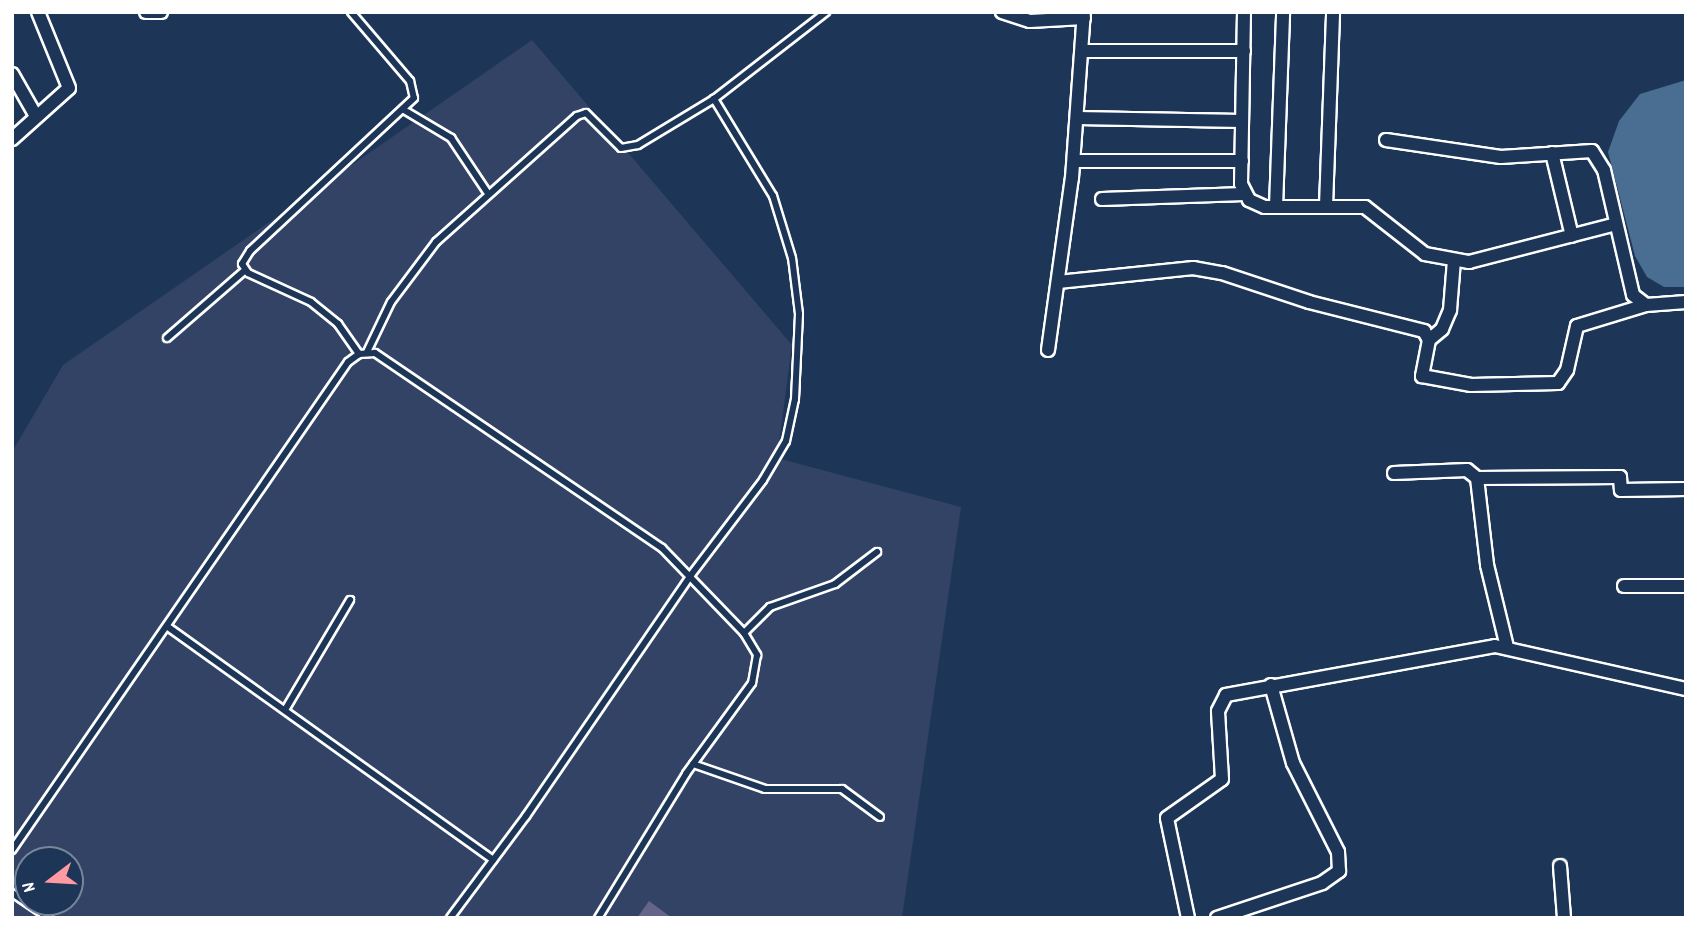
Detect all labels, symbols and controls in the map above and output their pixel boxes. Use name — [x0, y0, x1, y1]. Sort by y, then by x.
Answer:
north arrow — [14, 846, 84, 916]
text: N — [16, 878, 45, 895]

